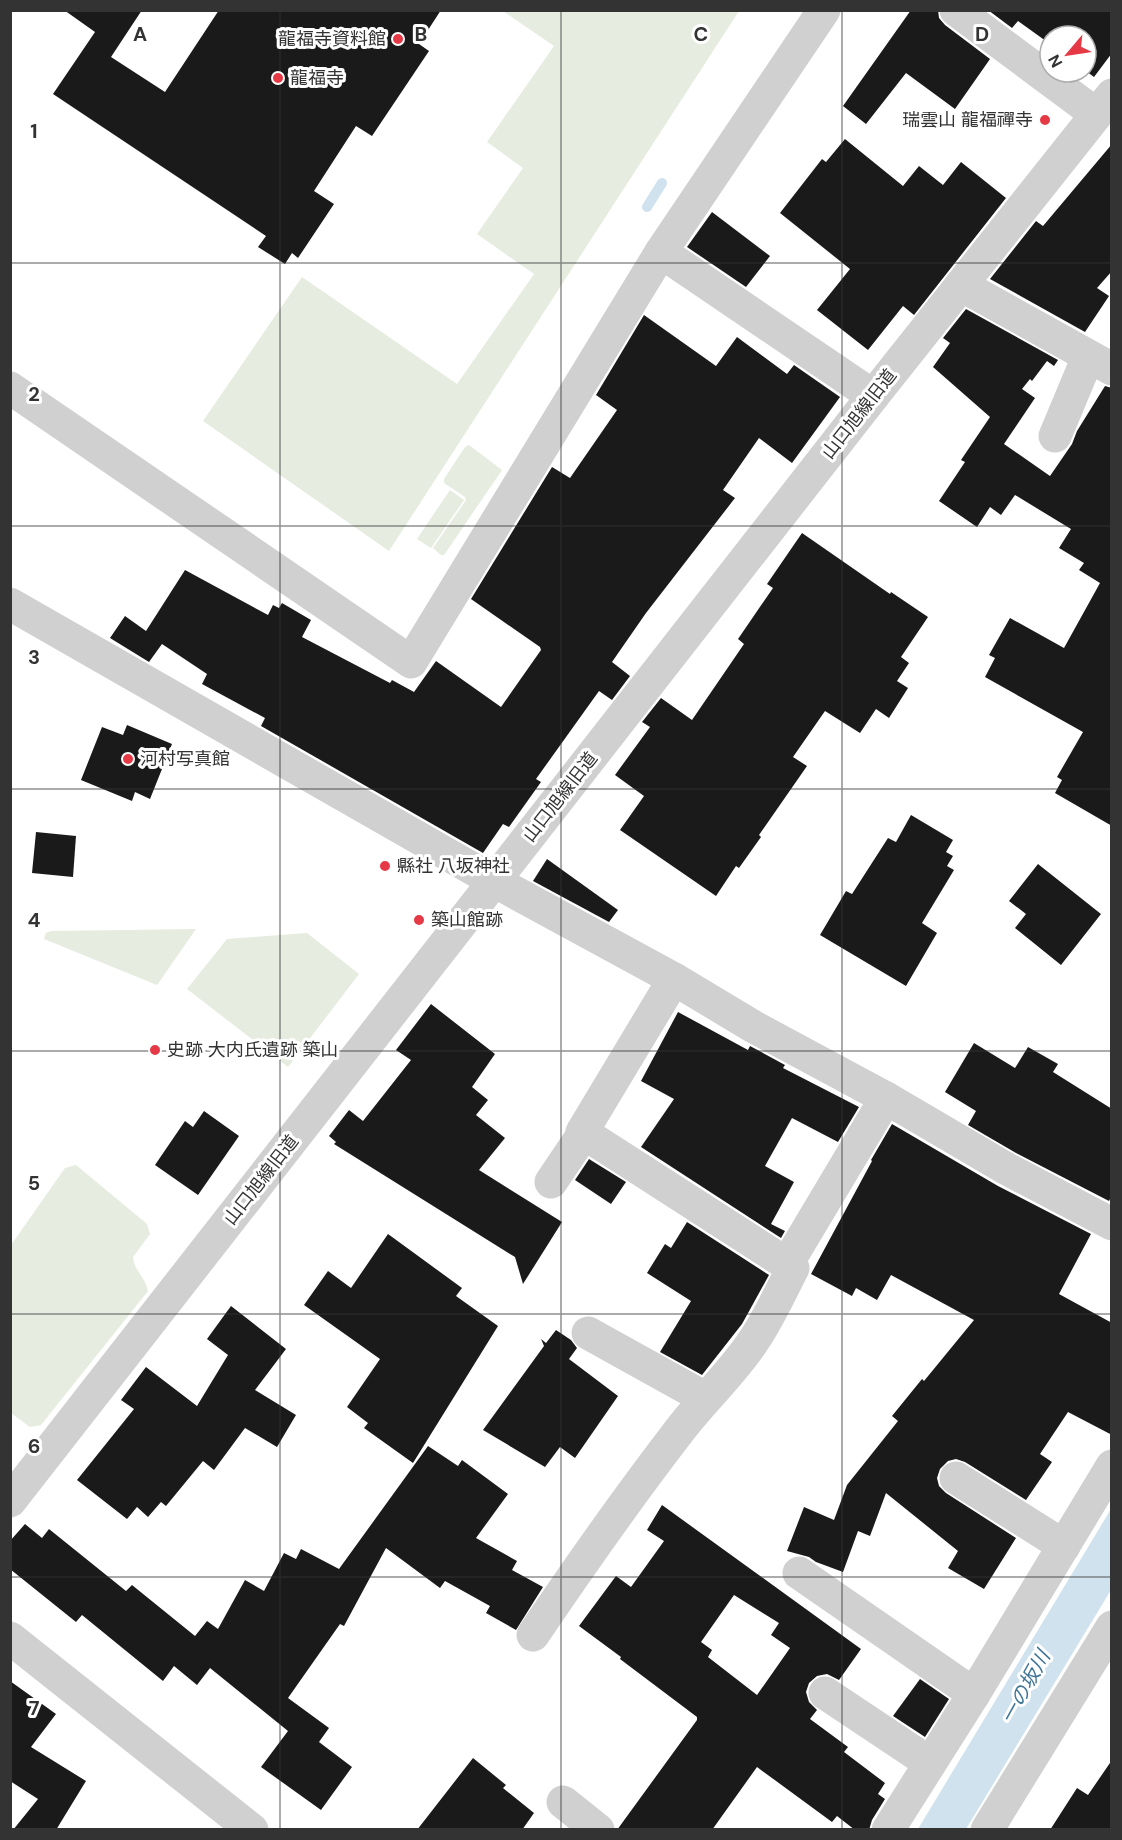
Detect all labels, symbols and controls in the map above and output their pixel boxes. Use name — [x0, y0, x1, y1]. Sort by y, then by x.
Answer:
text: A — [133, 21, 147, 47]
text: B — [415, 21, 427, 47]
text: C — [694, 21, 708, 47]
text: D — [975, 21, 989, 47]
north arrow — [1038, 24, 1098, 84]
place label: 龍福寺資料館 — [278, 27, 386, 51]
marker: 龍福寺資料館 — [391, 32, 405, 46]
text: N — [1043, 51, 1067, 71]
place label: 龍福寺 — [290, 66, 344, 90]
marker: 龍福寺 — [271, 71, 285, 85]
place label: 瑞雲山 龍福禪寺 — [902, 108, 1033, 132]
marker: 瑞雲山 龍福禪寺 — [1038, 113, 1052, 127]
text: 1 — [30, 118, 38, 144]
street label: 山口旭線旧道 — [816, 364, 902, 464]
text: 2 — [28, 381, 40, 407]
text: 3 — [28, 644, 40, 670]
place label: 河村写真館 — [140, 747, 230, 771]
street label: 山口旭線旧道 — [517, 747, 603, 847]
marker: 河村写真館 — [121, 752, 135, 766]
place label: 縣社 八坂神社 — [397, 854, 510, 878]
marker: 縣社 八坂神社 — [378, 859, 392, 873]
text: 4 — [28, 907, 41, 933]
place label: 築山館跡 — [431, 908, 503, 932]
marker: 築山館跡 — [412, 913, 426, 927]
place label: 史跡 大内氏遺跡 築山 — [167, 1038, 339, 1062]
marker: 史跡 大内氏遺跡 築山 — [148, 1043, 162, 1057]
street label: 山口旭線旧道 — [218, 1130, 304, 1230]
text: 5 — [28, 1170, 40, 1196]
text: 6 — [28, 1433, 40, 1459]
water label: 一の坂川 — [994, 1644, 1057, 1728]
text: 7 — [29, 1695, 40, 1721]

